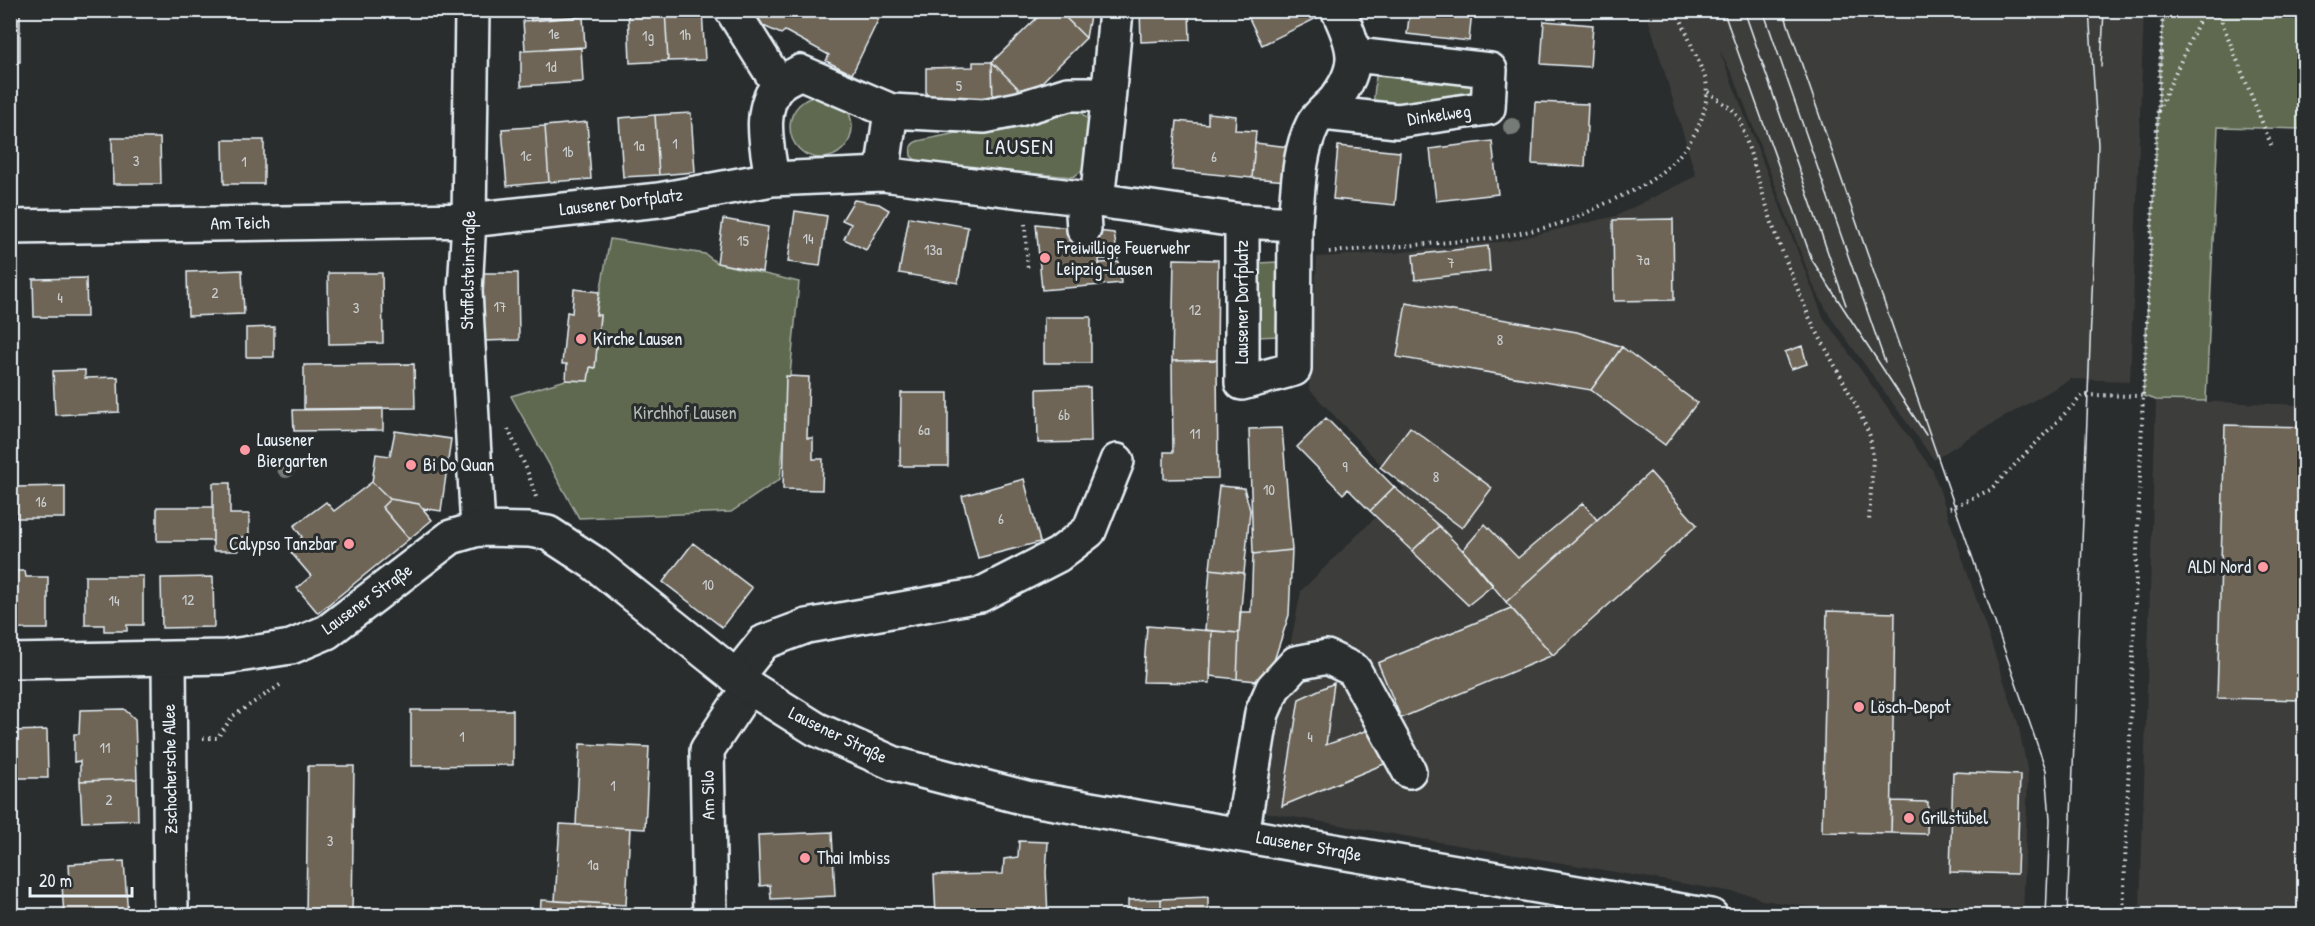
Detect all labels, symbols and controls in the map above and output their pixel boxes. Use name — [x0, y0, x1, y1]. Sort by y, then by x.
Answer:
house number: 1e — [548, 23, 560, 44]
house number: 1h — [679, 24, 691, 45]
house number: 1g — [642, 25, 654, 46]
house number: 1d — [545, 56, 557, 77]
house number: 5 — [956, 75, 963, 96]
street label: Dinkelweg — [1406, 98, 1472, 131]
district label: LAUSEN — [986, 132, 1054, 161]
house number: 1 — [672, 133, 678, 154]
house number: 1a — [633, 135, 645, 156]
house number: 1b — [562, 141, 574, 162]
house number: 1c — [520, 145, 532, 166]
house number: 6 — [1211, 146, 1217, 167]
house number: 3 — [133, 150, 140, 171]
house number: 1 — [241, 151, 247, 172]
street label: Lausener Dorfplatz — [558, 182, 684, 221]
street label: Am Teich — [210, 209, 270, 236]
street label: Staffelsteinstraße — [454, 210, 481, 330]
house number: 14 — [802, 228, 814, 249]
house number: 15 — [737, 230, 750, 251]
place label: Freiwillige Feuerwehr Leipzig-Lausen — [1056, 235, 1191, 281]
house number: 13a — [924, 239, 942, 260]
street label: Lausener Dorfplatz — [1229, 240, 1254, 364]
house number: 7a — [1636, 249, 1650, 270]
marker: Freiwillige Feuerwehr Leipzig-Lausen — [1038, 251, 1052, 265]
house number: 7 — [1447, 252, 1455, 273]
house number: 2 — [211, 282, 219, 303]
house number: 4 — [57, 287, 63, 308]
house number: 17 — [494, 296, 506, 317]
house number: 3 — [353, 297, 360, 318]
house number: 12 — [1189, 299, 1201, 320]
place label: Kirche Lausen — [593, 326, 682, 351]
house number: 8 — [1497, 329, 1503, 350]
marker: Kirche Lausen — [574, 332, 588, 346]
park label: Kirchhof Lausen — [633, 400, 737, 425]
house number: 6b — [1058, 404, 1070, 425]
house number: 6a — [918, 419, 930, 440]
house number: 11 — [1190, 423, 1200, 444]
place label: Lausener Biergarten — [257, 427, 328, 473]
marker: Lausener Biergarten — [238, 443, 252, 457]
place label: Bi Do Quan — [423, 452, 494, 477]
house number: 9 — [1342, 456, 1348, 477]
marker: Bi Do Quan — [404, 458, 418, 472]
house number: 8 — [1433, 466, 1439, 487]
house number: 10 — [1263, 479, 1275, 500]
house number: 16 — [35, 491, 47, 512]
house number: 6 — [998, 508, 1004, 529]
place label: Calypso Tanzbar — [229, 531, 337, 556]
marker: Calypso Tanzbar — [342, 537, 356, 551]
place label: ALDI Nord — [2188, 554, 2251, 579]
street label: Lausener Straße — [316, 557, 417, 640]
marker: ALDI Nord — [2256, 560, 2270, 574]
house number: 10 — [702, 574, 714, 595]
house number: 12 — [182, 589, 194, 610]
house number: 14 — [108, 590, 120, 611]
place label: Lösch-Depot — [1871, 694, 1951, 719]
street label: Lausener Straße — [785, 700, 892, 769]
marker: Lösch-Depot — [1852, 700, 1866, 714]
street label: Zschochersche Allee — [156, 704, 183, 834]
house number: 1 — [459, 726, 465, 747]
house number: 4 — [1307, 726, 1313, 747]
house number: 11 — [100, 737, 110, 758]
street label: Am Silo — [695, 770, 720, 820]
house number: 1 — [610, 775, 616, 796]
house number: 2 — [105, 789, 113, 810]
place label: Grillstübel — [1921, 805, 1988, 830]
marker: Grillstübel — [1902, 811, 1916, 825]
street label: Lausener Straße — [1254, 824, 1364, 867]
house number: 3 — [327, 830, 334, 851]
place label: Thai Imbiss — [817, 845, 890, 870]
marker: Thai Imbiss — [798, 851, 812, 865]
house number: 1a — [587, 854, 599, 875]
scale bar — [30, 860, 132, 898]
text: 20 m — [39, 868, 72, 893]

